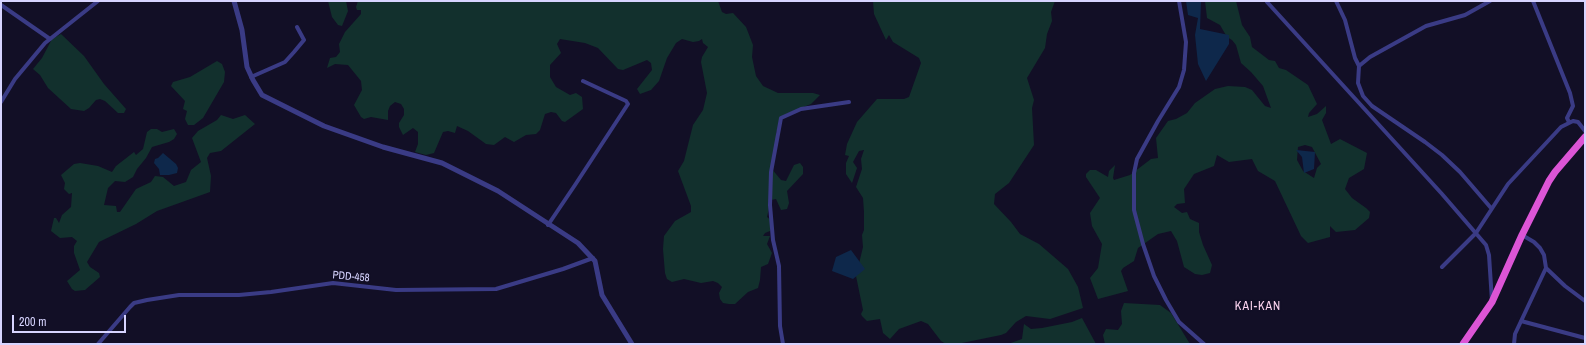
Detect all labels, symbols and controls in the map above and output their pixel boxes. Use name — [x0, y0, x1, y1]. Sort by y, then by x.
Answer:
street label: PDD-458 — [332, 269, 370, 285]
district label: KAI-KAN — [1235, 300, 1281, 314]
scale bar — [14, 307, 128, 333]
text: 200 m — [19, 314, 46, 330]

